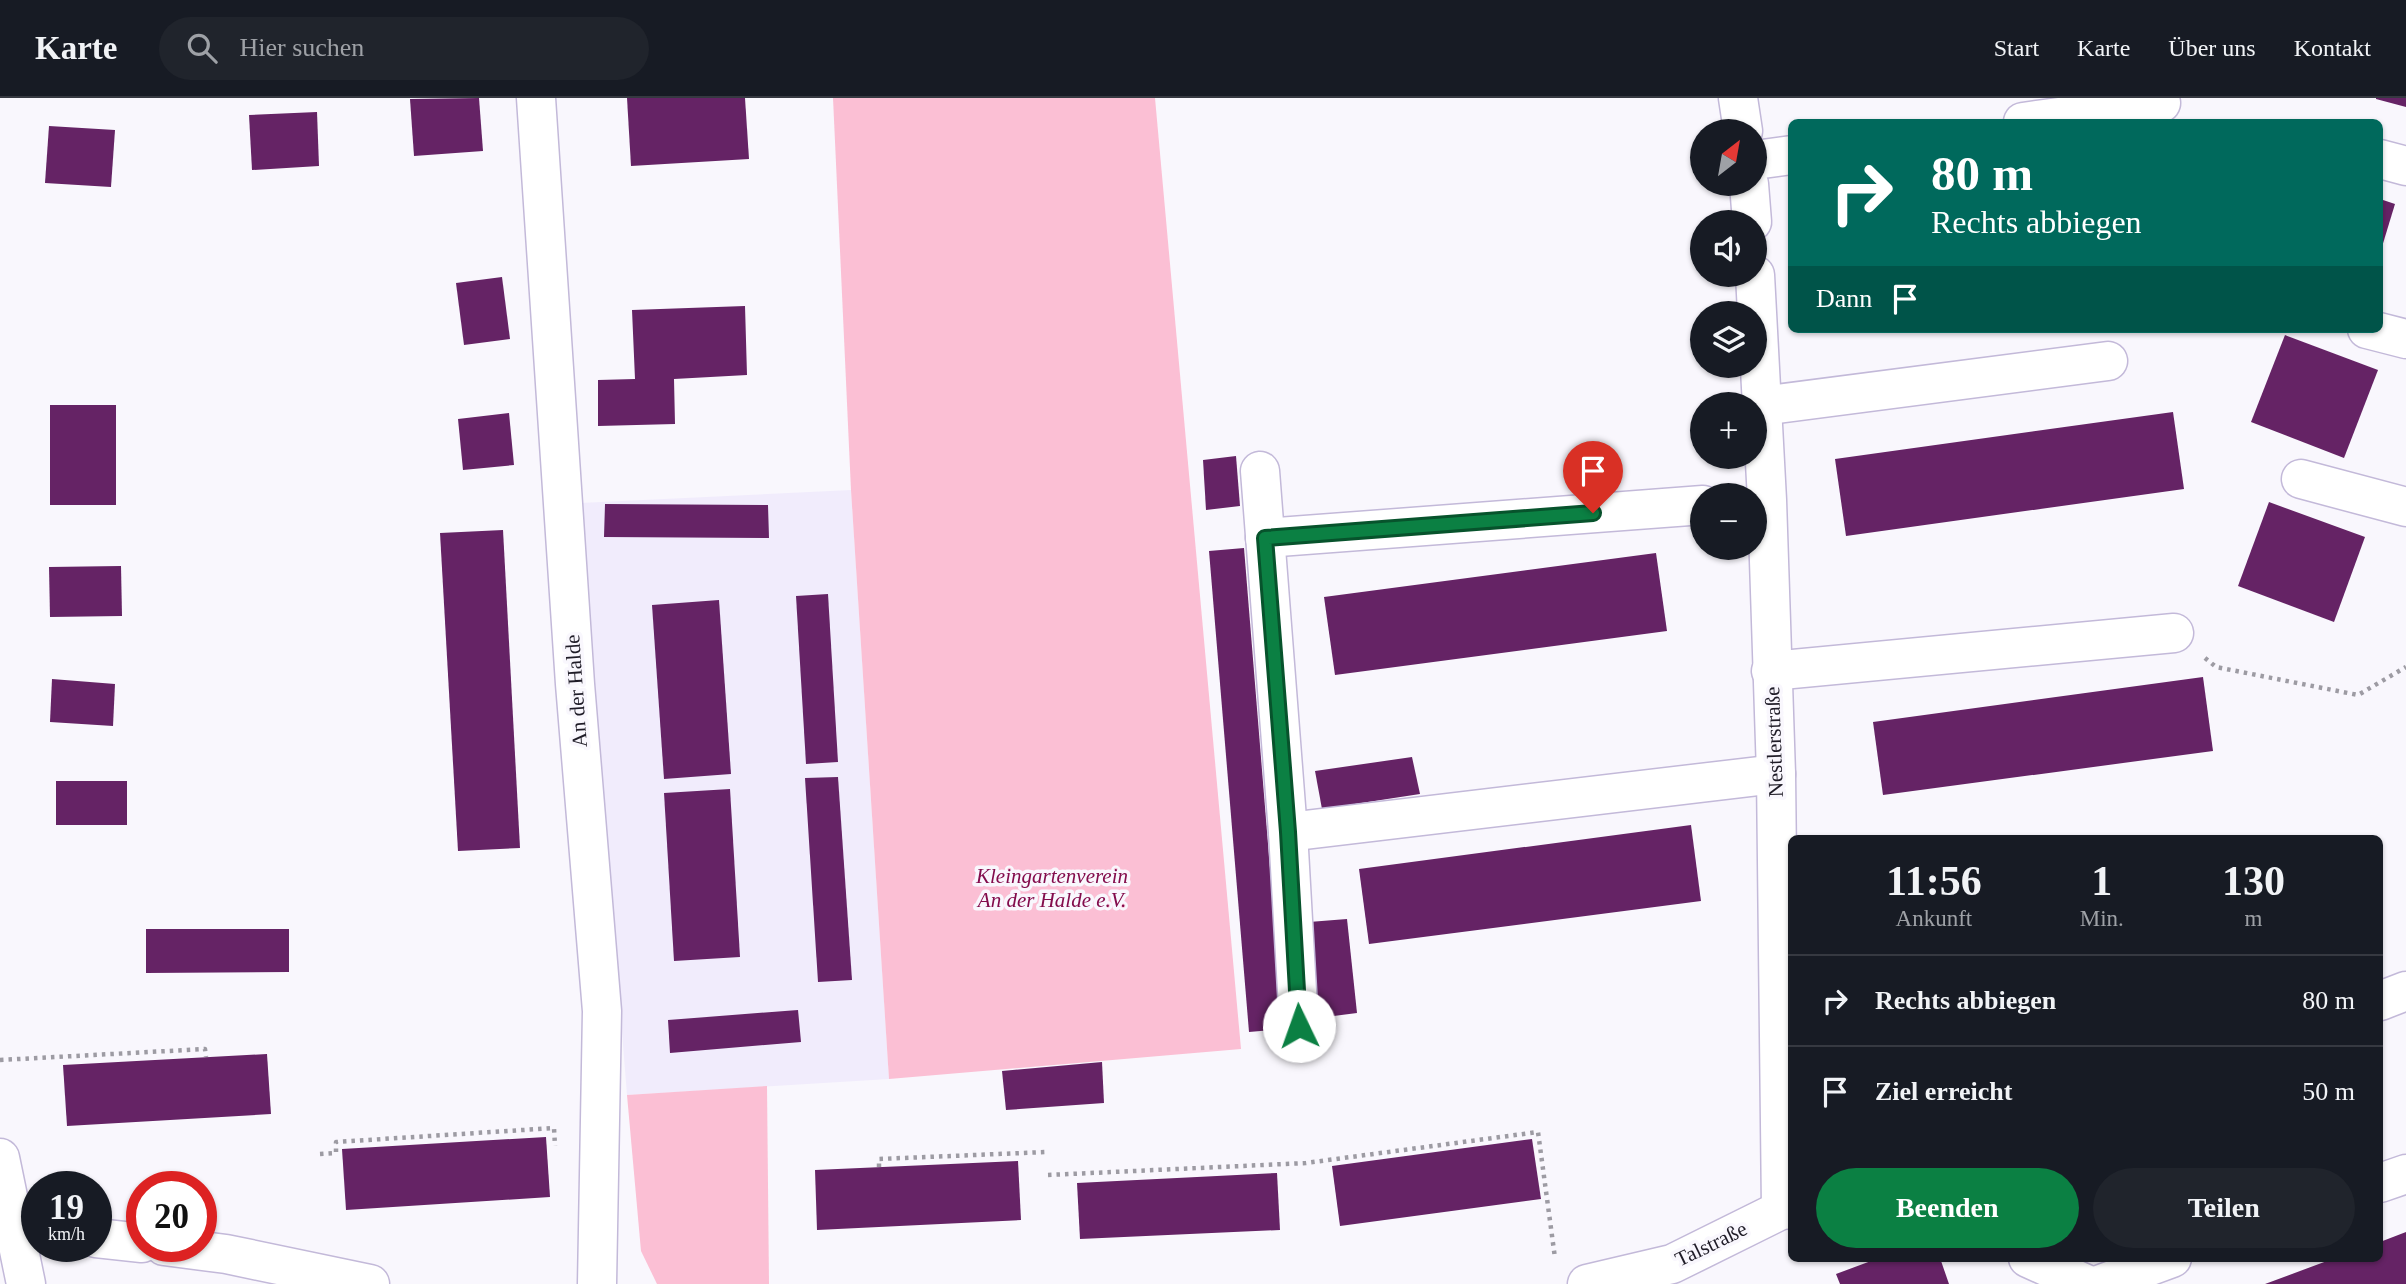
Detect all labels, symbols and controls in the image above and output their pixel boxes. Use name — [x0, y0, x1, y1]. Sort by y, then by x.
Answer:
search box — [159, 17, 649, 80]
icon: search — [183, 29, 221, 67]
text: Karte — [35, 30, 117, 66]
text: Hier suchen — [239, 33, 364, 62]
text: Start — [1994, 35, 2039, 61]
text: Karte — [2077, 35, 2130, 61]
text: Über uns — [2168, 35, 2256, 61]
text: Kontakt — [2294, 35, 2371, 61]
north arrow — [1690, 119, 1768, 196]
map controls — [1690, 119, 1767, 560]
text: 80 m — [1931, 146, 2033, 201]
icon: right — [1816, 147, 1907, 238]
text: Rechts abbiegen — [1931, 204, 2142, 240]
button: sound — [1690, 210, 1767, 287]
icon: arrive — [1886, 280, 1924, 318]
text: Dann — [1816, 284, 1872, 313]
button: layers — [1690, 301, 1767, 378]
button: + — [1690, 392, 1767, 469]
pin — [1563, 441, 1623, 513]
icon: arrive — [1574, 452, 1612, 490]
button: − — [1690, 483, 1767, 560]
street label: An der Halde — [560, 634, 592, 748]
street label: Nestlerstraße — [1760, 686, 1788, 798]
text: 11:56 — [1886, 858, 1982, 904]
text: 1 — [2091, 858, 2112, 904]
text: 130 — [2222, 858, 2285, 904]
park label: Kleingartenverein An der Halde e.V. — [975, 864, 1128, 912]
text: Ankunft — [1896, 906, 1972, 931]
text: Min. — [2080, 906, 2124, 931]
text: m — [2244, 906, 2262, 931]
icon: right — [1816, 982, 1854, 1020]
text: Rechts abbiegen — [1875, 986, 2056, 1015]
text: 80 m — [2302, 986, 2355, 1015]
position arrow — [1262, 989, 1336, 1063]
icon: arrive — [1816, 1073, 1854, 1111]
text: Ziel erreicht — [1875, 1077, 2012, 1106]
text: 50 m — [2302, 1077, 2355, 1106]
button: Beenden — [1816, 1168, 2079, 1248]
button: Teilen — [2093, 1168, 2355, 1248]
speed limit sign: 20 — [126, 1171, 217, 1262]
text: 19 — [49, 1188, 84, 1227]
street label: Talstraße — [1671, 1216, 1751, 1272]
text: km/h — [48, 1224, 85, 1244]

